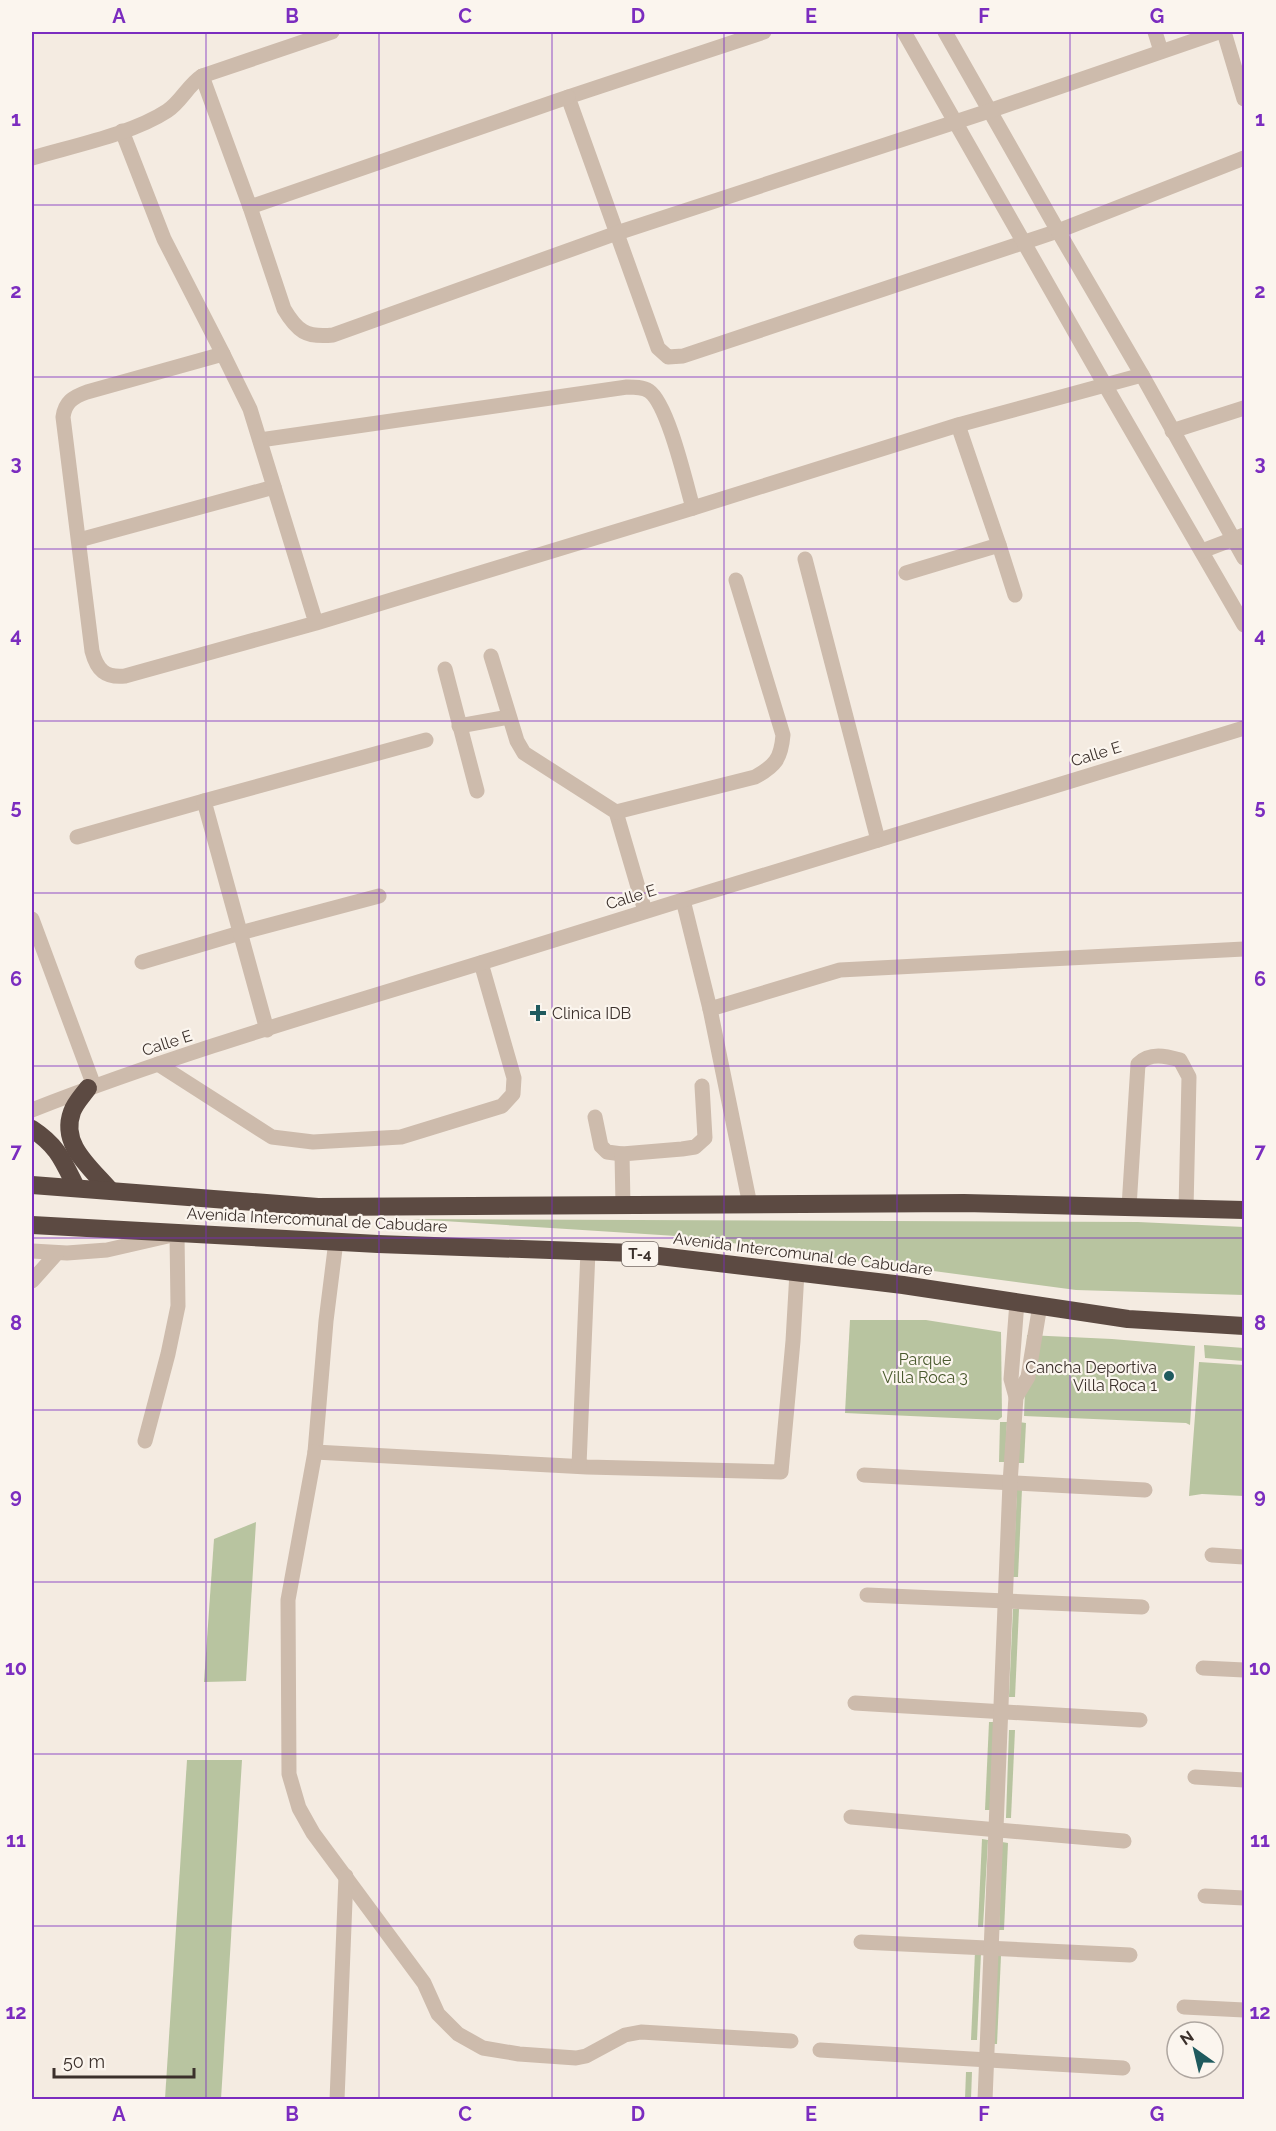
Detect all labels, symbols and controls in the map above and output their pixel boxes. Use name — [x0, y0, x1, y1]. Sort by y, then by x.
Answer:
text: A — [112, 4, 126, 28]
text: B — [285, 4, 299, 28]
text: C — [458, 4, 472, 28]
text: D — [631, 4, 645, 28]
text: E — [805, 4, 817, 28]
text: F — [978, 4, 990, 28]
text: G — [1150, 4, 1164, 28]
text: 1 — [11, 107, 21, 131]
text: 1 — [1255, 107, 1265, 131]
text: 2 — [10, 279, 22, 303]
text: 2 — [1254, 279, 1266, 303]
text: 3 — [10, 451, 22, 475]
text: 3 — [1254, 451, 1266, 475]
text: 4 — [10, 623, 22, 647]
text: 4 — [1254, 623, 1266, 647]
street label: Calle E — [1069, 737, 1124, 771]
text: 5 — [10, 795, 22, 819]
text: 5 — [1254, 795, 1266, 819]
street label: Calle E — [604, 880, 659, 914]
text: 6 — [10, 967, 22, 991]
text: 6 — [1254, 967, 1266, 991]
marker: Clinica IDB — [529, 1004, 547, 1022]
place label: Clinica IDB — [552, 1004, 631, 1023]
street label: Calle E — [140, 1026, 195, 1060]
text: 7 — [10, 1139, 22, 1163]
text: 7 — [1254, 1139, 1266, 1163]
street label: Avenida Intercomunal de Cabudare — [186, 1204, 448, 1236]
street label: Avenida Intercomunal de Cabudare — [672, 1229, 934, 1279]
road number: T-4 — [622, 1242, 658, 1266]
text: 8 — [10, 1311, 22, 1335]
text: 8 — [1254, 1311, 1266, 1335]
park label: Parque Villa Roca 3 — [882, 1350, 968, 1387]
place label: Cancha Deportiva Villa Roca 1 — [1025, 1358, 1157, 1395]
marker: Cancha Deportiva Villa Roca 1 — [1162, 1369, 1176, 1383]
text: 9 — [10, 1484, 22, 1508]
text: 9 — [1254, 1484, 1266, 1508]
text: 10 — [5, 1656, 27, 1680]
text: 10 — [1249, 1656, 1271, 1680]
text: 11 — [6, 1828, 26, 1852]
text: 11 — [1250, 1828, 1270, 1852]
text: 12 — [5, 2000, 27, 2024]
text: 12 — [1249, 2000, 1271, 2024]
north arrow — [1165, 2020, 1225, 2080]
text: N — [1177, 2027, 1197, 2049]
scale bar — [54, 2041, 194, 2079]
text: 50 m — [63, 2051, 105, 2072]
text: A — [112, 2102, 126, 2126]
text: B — [285, 2102, 299, 2126]
text: C — [458, 2102, 472, 2126]
text: D — [631, 2102, 645, 2126]
text: E — [805, 2102, 817, 2126]
text: F — [978, 2102, 990, 2126]
text: G — [1150, 2102, 1164, 2126]

